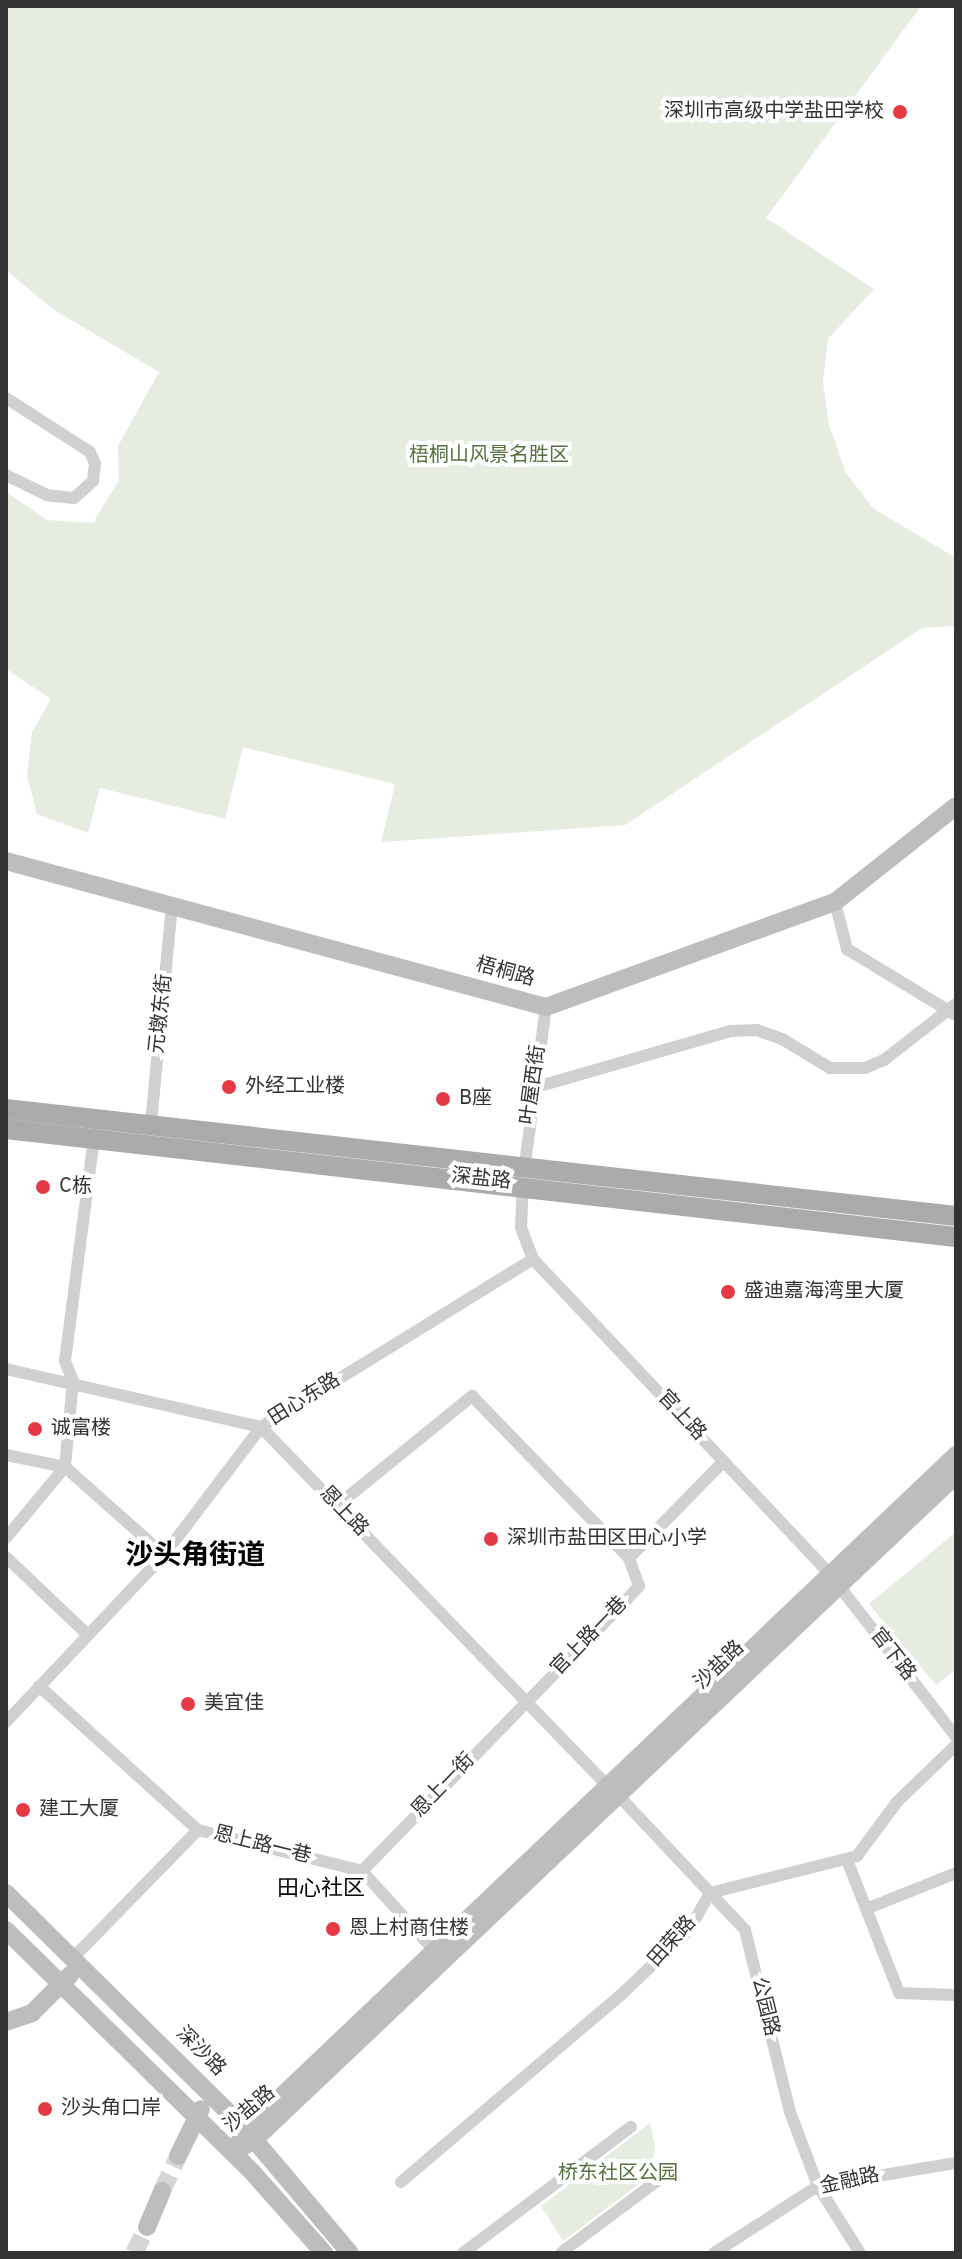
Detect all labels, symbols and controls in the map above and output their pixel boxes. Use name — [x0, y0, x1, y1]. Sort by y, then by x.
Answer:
place label: 深圳市高级中学盐田学校 — [664, 100, 884, 124]
marker: 深圳市高级中学盐田学校 — [891, 103, 909, 121]
park label: 梧桐山风景名胜区 — [409, 444, 569, 468]
street label: 梧桐路 — [473, 954, 537, 992]
street label: 元墩东街 — [146, 973, 178, 1055]
street label: 叶屋西街 — [517, 1044, 551, 1126]
place label: 外经工业楼 — [245, 1075, 345, 1099]
marker: 外经工业楼 — [220, 1078, 238, 1096]
place label: B座 — [459, 1087, 492, 1111]
marker: B座 — [434, 1090, 452, 1108]
street label: 深盐路 — [450, 1165, 512, 1195]
place label: C栋 — [59, 1175, 92, 1199]
marker: C栋 — [34, 1178, 52, 1196]
place label: 盛迪嘉海湾里大厦 — [744, 1280, 904, 1304]
marker: 盛迪嘉海湾里大厦 — [719, 1283, 737, 1301]
street label: 田心东路 — [265, 1369, 345, 1431]
street label: 官上路 — [652, 1386, 710, 1446]
place label: 诚富楼 — [51, 1417, 111, 1441]
marker: 诚富楼 — [26, 1420, 44, 1438]
street label: 恩上路 — [314, 1482, 372, 1542]
place label: 深圳市盐田区田心小学 — [507, 1527, 707, 1551]
marker: 深圳市盐田区田心小学 — [482, 1530, 500, 1548]
district label: 沙头角街道 — [125, 1540, 265, 1574]
street label: 官上路一巷 — [547, 1593, 633, 1681]
street label: 官下路 — [864, 1624, 920, 1686]
street label: 沙盐路 — [690, 1637, 750, 1695]
place label: 美宜佳 — [204, 1692, 264, 1716]
marker: 美宜佳 — [179, 1695, 197, 1713]
street label: 恩上一街 — [408, 1749, 480, 1823]
place label: 建工大厦 — [39, 1798, 119, 1822]
marker: 建工大厦 — [14, 1801, 32, 1819]
street label: 恩上路一巷 — [211, 1822, 313, 1870]
district label: 田心社区 — [277, 1877, 365, 1903]
street label: 田荣路 — [644, 1912, 702, 1972]
place label: 恩上村商住楼 — [349, 1917, 469, 1941]
marker: 恩上村商住楼 — [324, 1920, 342, 1938]
street label: 公园路 — [745, 1975, 783, 2039]
street label: 深沙路 — [170, 2022, 230, 2082]
street label: 沙盐路 — [219, 2082, 281, 2138]
place label: 沙头角口岸 — [61, 2097, 161, 2121]
marker: 沙头角口岸 — [36, 2100, 54, 2118]
park label: 桥东社区公园 — [558, 2162, 678, 2186]
street label: 金融路 — [818, 2164, 882, 2200]

